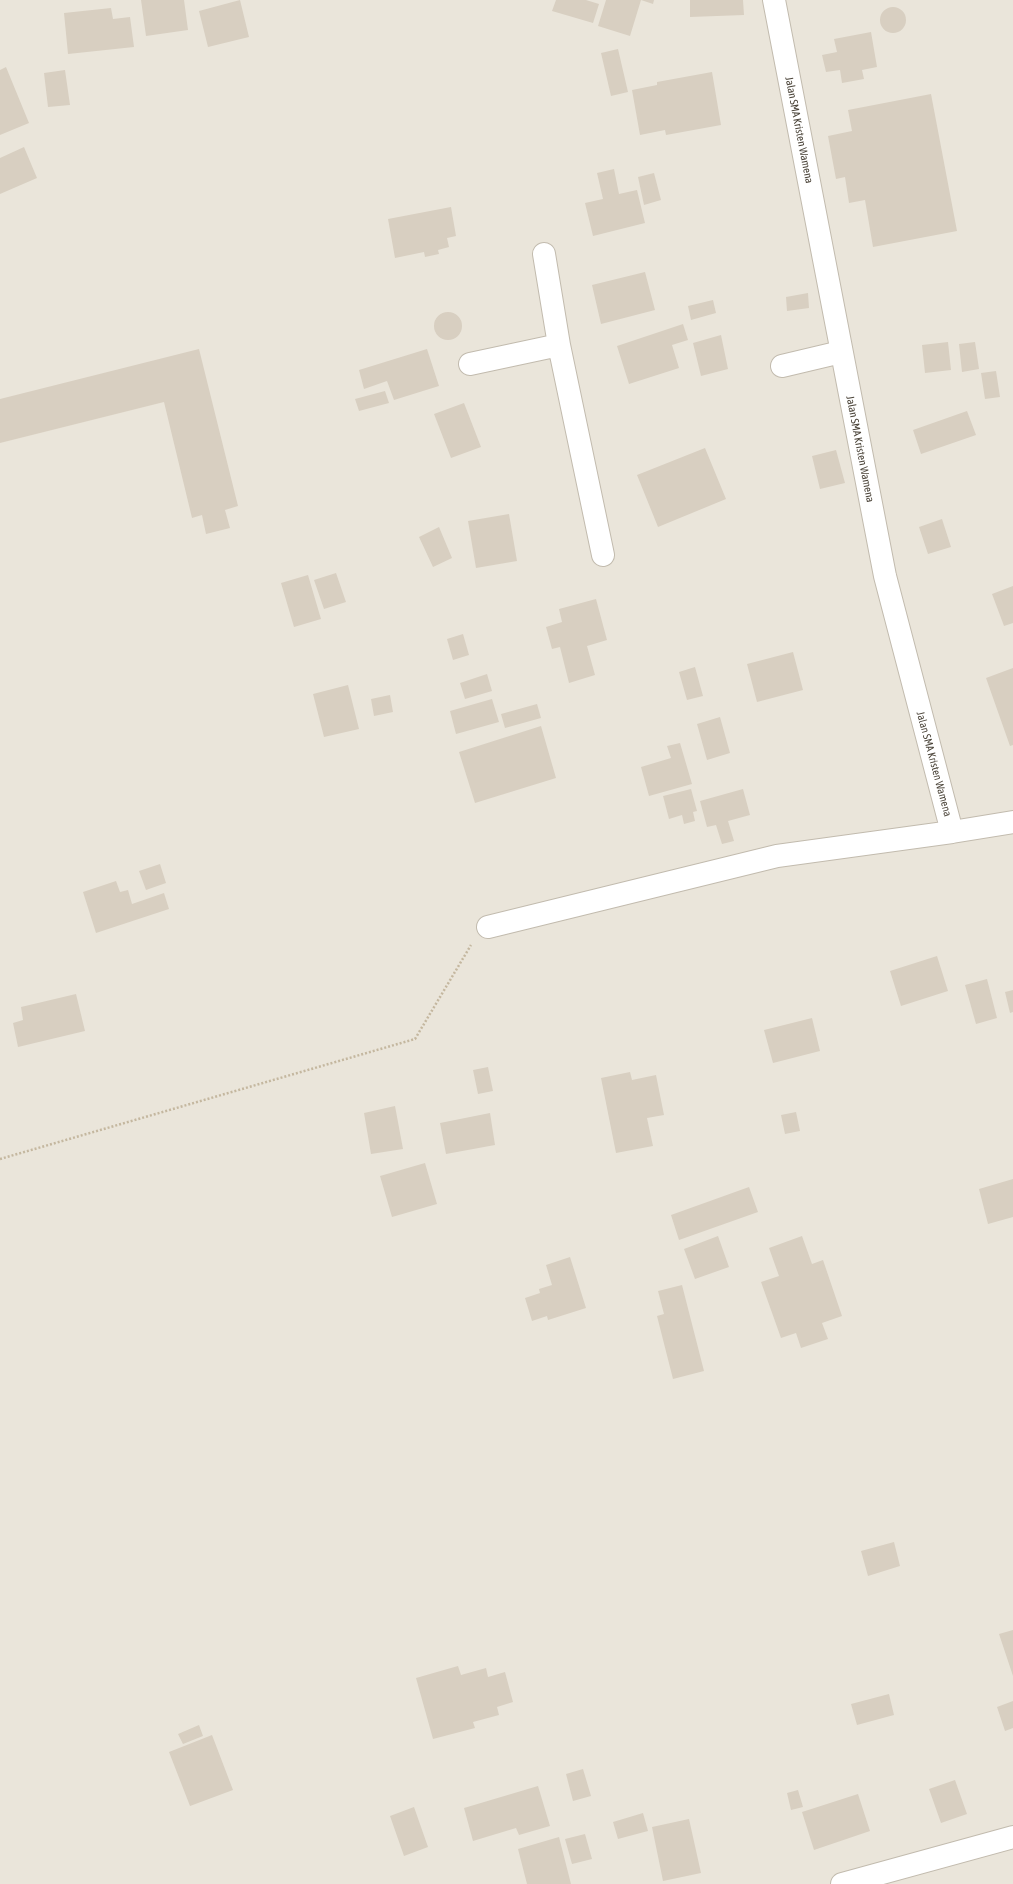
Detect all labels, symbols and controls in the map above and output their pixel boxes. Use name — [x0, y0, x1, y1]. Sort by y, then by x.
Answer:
street label: Jalan SMA Kristen Wamena — [782, 76, 816, 184]
street label: Jalan SMA Kristen Wamena — [843, 395, 877, 503]
street label: Jalan SMA Kristen Wamena — [914, 710, 954, 818]

